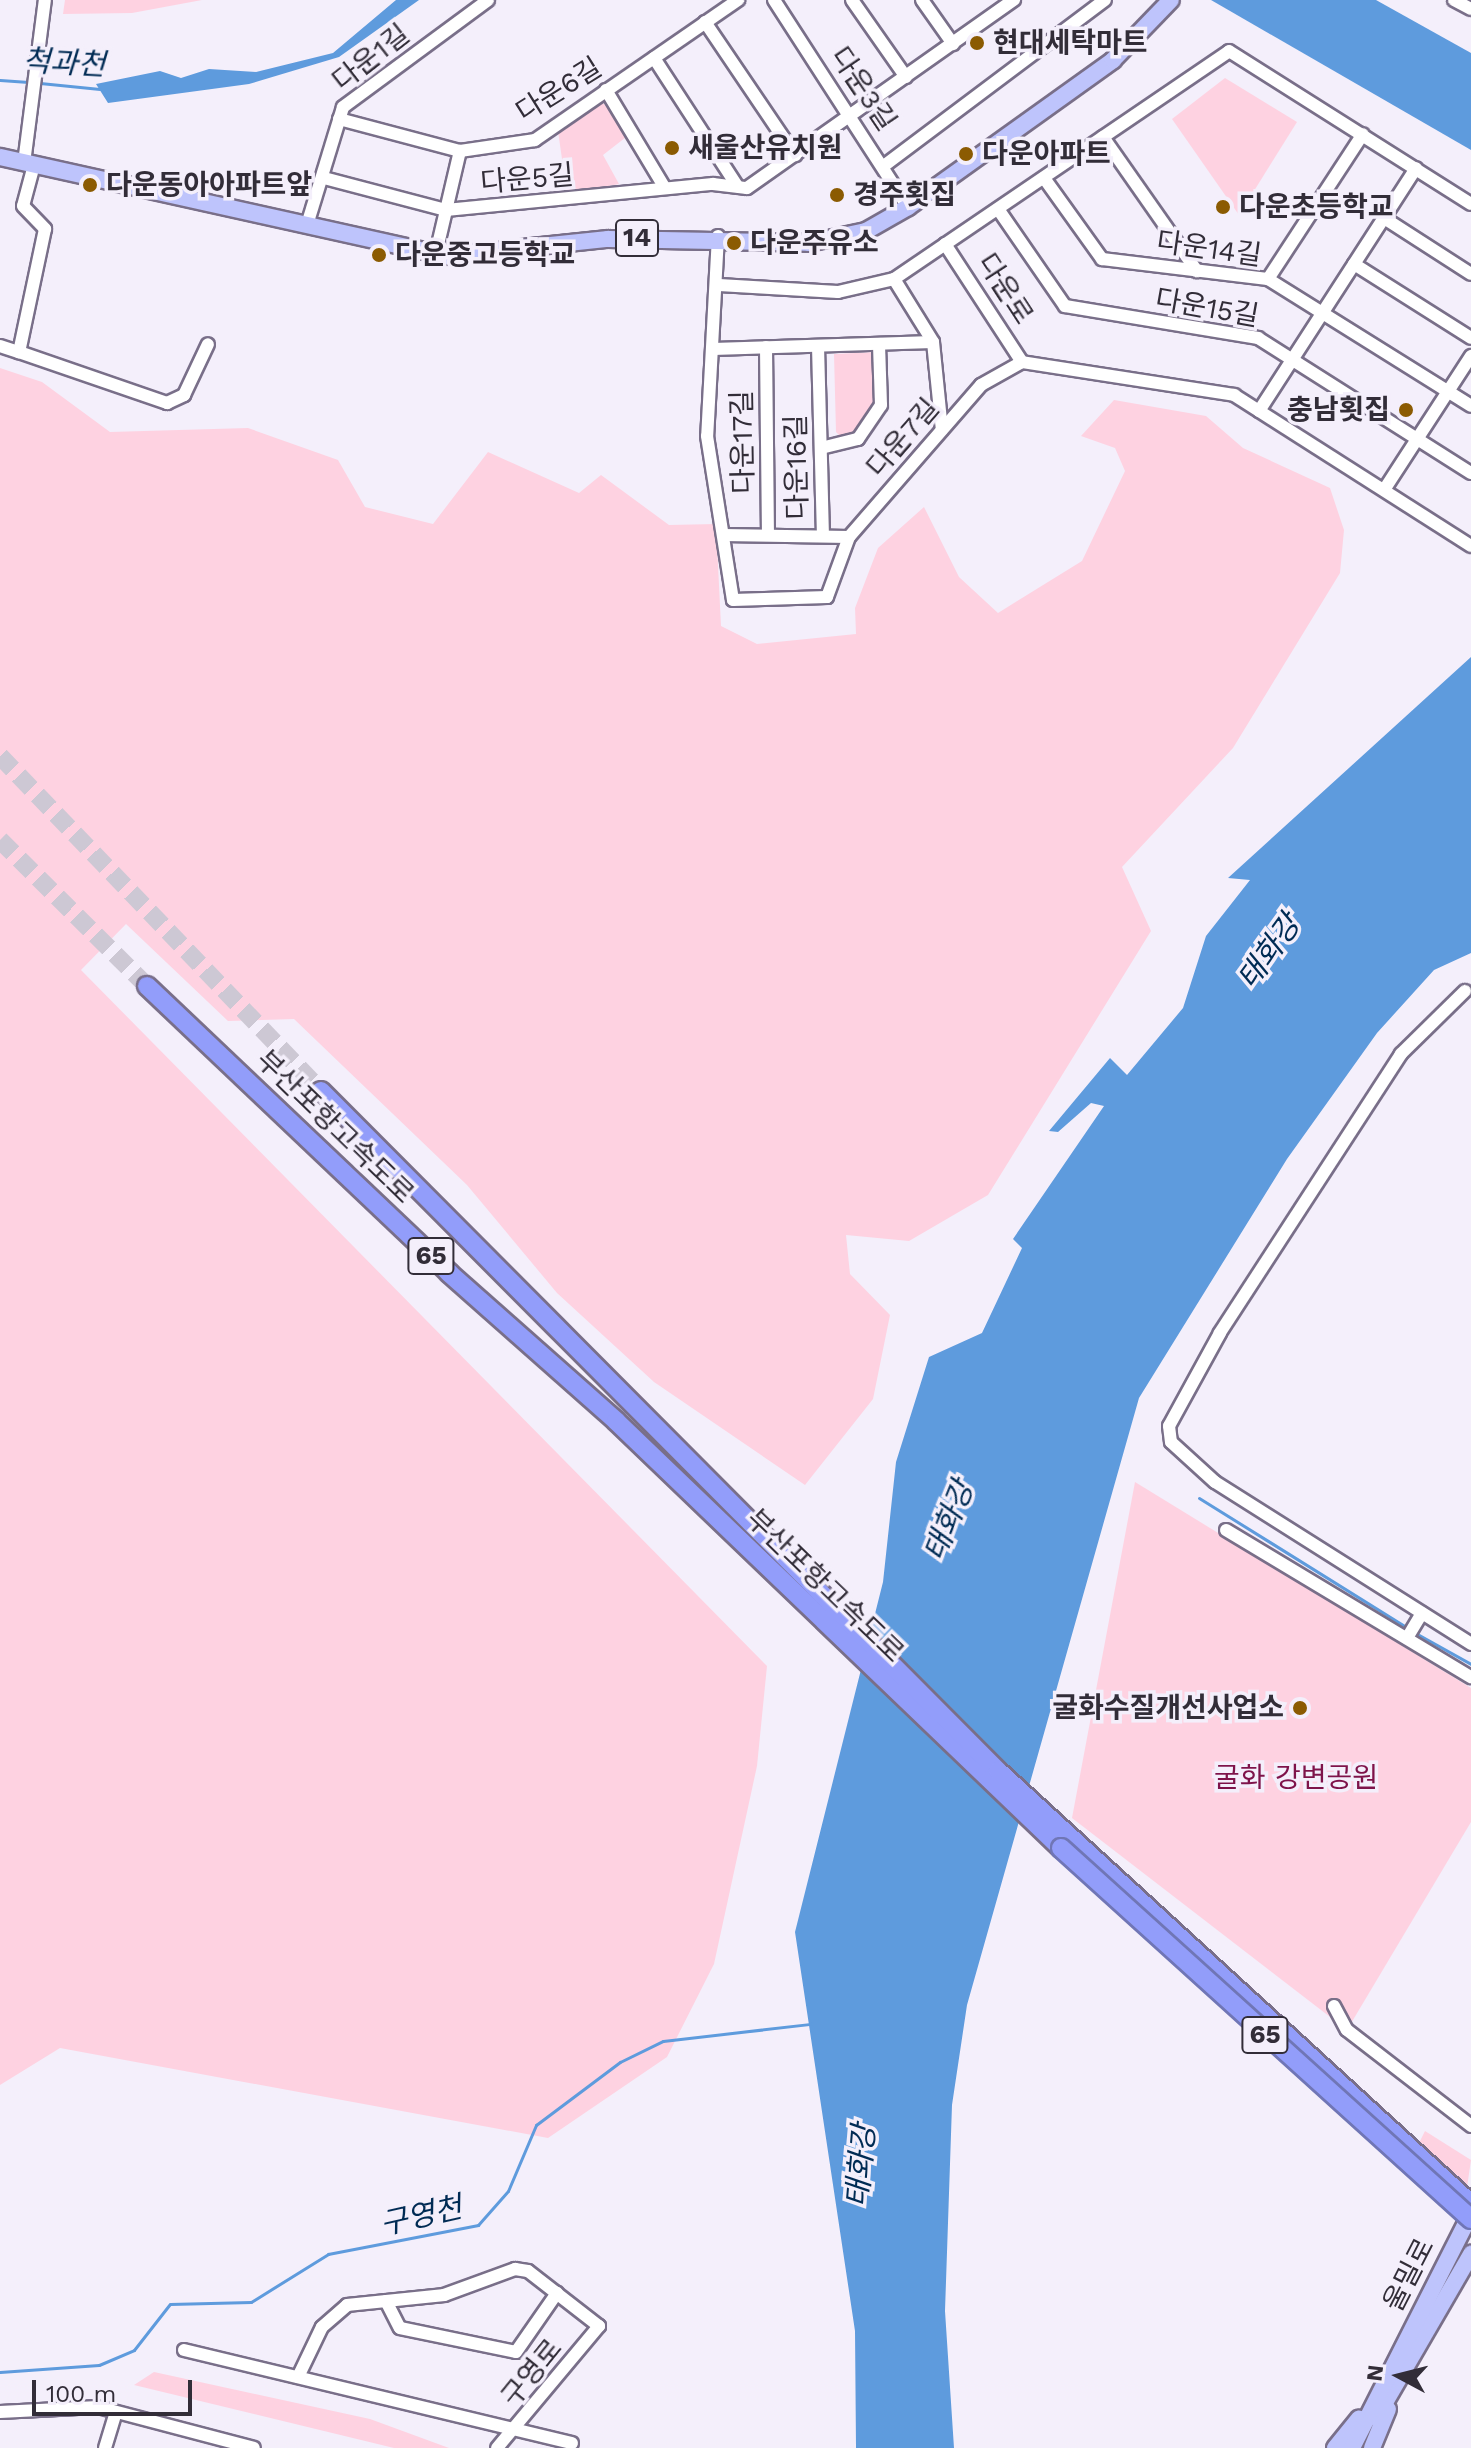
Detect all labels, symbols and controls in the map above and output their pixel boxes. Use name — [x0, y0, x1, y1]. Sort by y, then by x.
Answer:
street label: 다운1길 — [326, 18, 416, 98]
place label: 현대세탁마트 — [993, 26, 1148, 60]
marker: 현대세탁마트 — [968, 34, 986, 52]
street label: 다운3길 — [823, 41, 903, 137]
water label: 척과천 — [22, 43, 106, 83]
street label: 다운6길 — [510, 51, 608, 129]
place label: 새울산유치원 — [688, 131, 843, 165]
place label: 다운아파트 — [982, 137, 1111, 171]
marker: 새울산유치원 — [663, 139, 681, 157]
marker: 다운아파트 — [957, 145, 975, 163]
street label: 다운5길 — [479, 158, 575, 200]
place label: 다운동아아파트앞 — [106, 168, 312, 202]
marker: 다운동아아파트앞 — [81, 176, 99, 194]
place label: 경주횟집 — [853, 178, 956, 212]
marker: 경주횟집 — [828, 186, 846, 204]
place label: 다운초등학교 — [1239, 190, 1394, 224]
marker: 다운초등학교 — [1214, 198, 1232, 216]
road number: 14 — [613, 216, 661, 260]
street label: 다운14길 — [1155, 225, 1263, 273]
place label: 다운주유소 — [750, 226, 879, 260]
marker: 다운주유소 — [725, 234, 743, 252]
place label: 다운중고등학교 — [395, 238, 575, 272]
marker: 다운중고등학교 — [370, 246, 388, 264]
street label: 다운로 — [970, 247, 1040, 331]
street label: 다운15길 — [1153, 282, 1261, 334]
street label: 다운17길 — [725, 390, 761, 494]
street label: 다운7길 — [860, 392, 946, 484]
place label: 충남횟집 — [1287, 393, 1390, 427]
marker: 충남횟집 — [1397, 401, 1415, 419]
street label: 다운16길 — [779, 414, 815, 520]
water label: 태화강 — [1230, 908, 1308, 996]
street label: 부산포항고속도로 — [249, 1043, 421, 1211]
road number: 65 — [407, 1234, 455, 1278]
water label: 태화강 — [917, 1476, 981, 1566]
street label: 부산포항고속도로 — [739, 1502, 911, 1670]
place label: 굴화수질개선사업소 — [1052, 1691, 1284, 1725]
marker: 굴화수질개선사업소 — [1291, 1699, 1309, 1717]
park label: 굴화 강변공원 — [1214, 1761, 1378, 1795]
road number: 65 — [1241, 2013, 1289, 2057]
water label: 태화강 — [839, 2123, 883, 2209]
water label: 구영천 — [377, 2189, 465, 2243]
street label: 울밀로 — [1376, 2233, 1442, 2317]
street label: 구영로 — [495, 2332, 569, 2414]
north arrow — [1359, 2336, 1439, 2416]
text: N — [1361, 2363, 1388, 2383]
scale bar — [36, 2364, 196, 2414]
text: 100 m — [46, 2380, 116, 2408]

